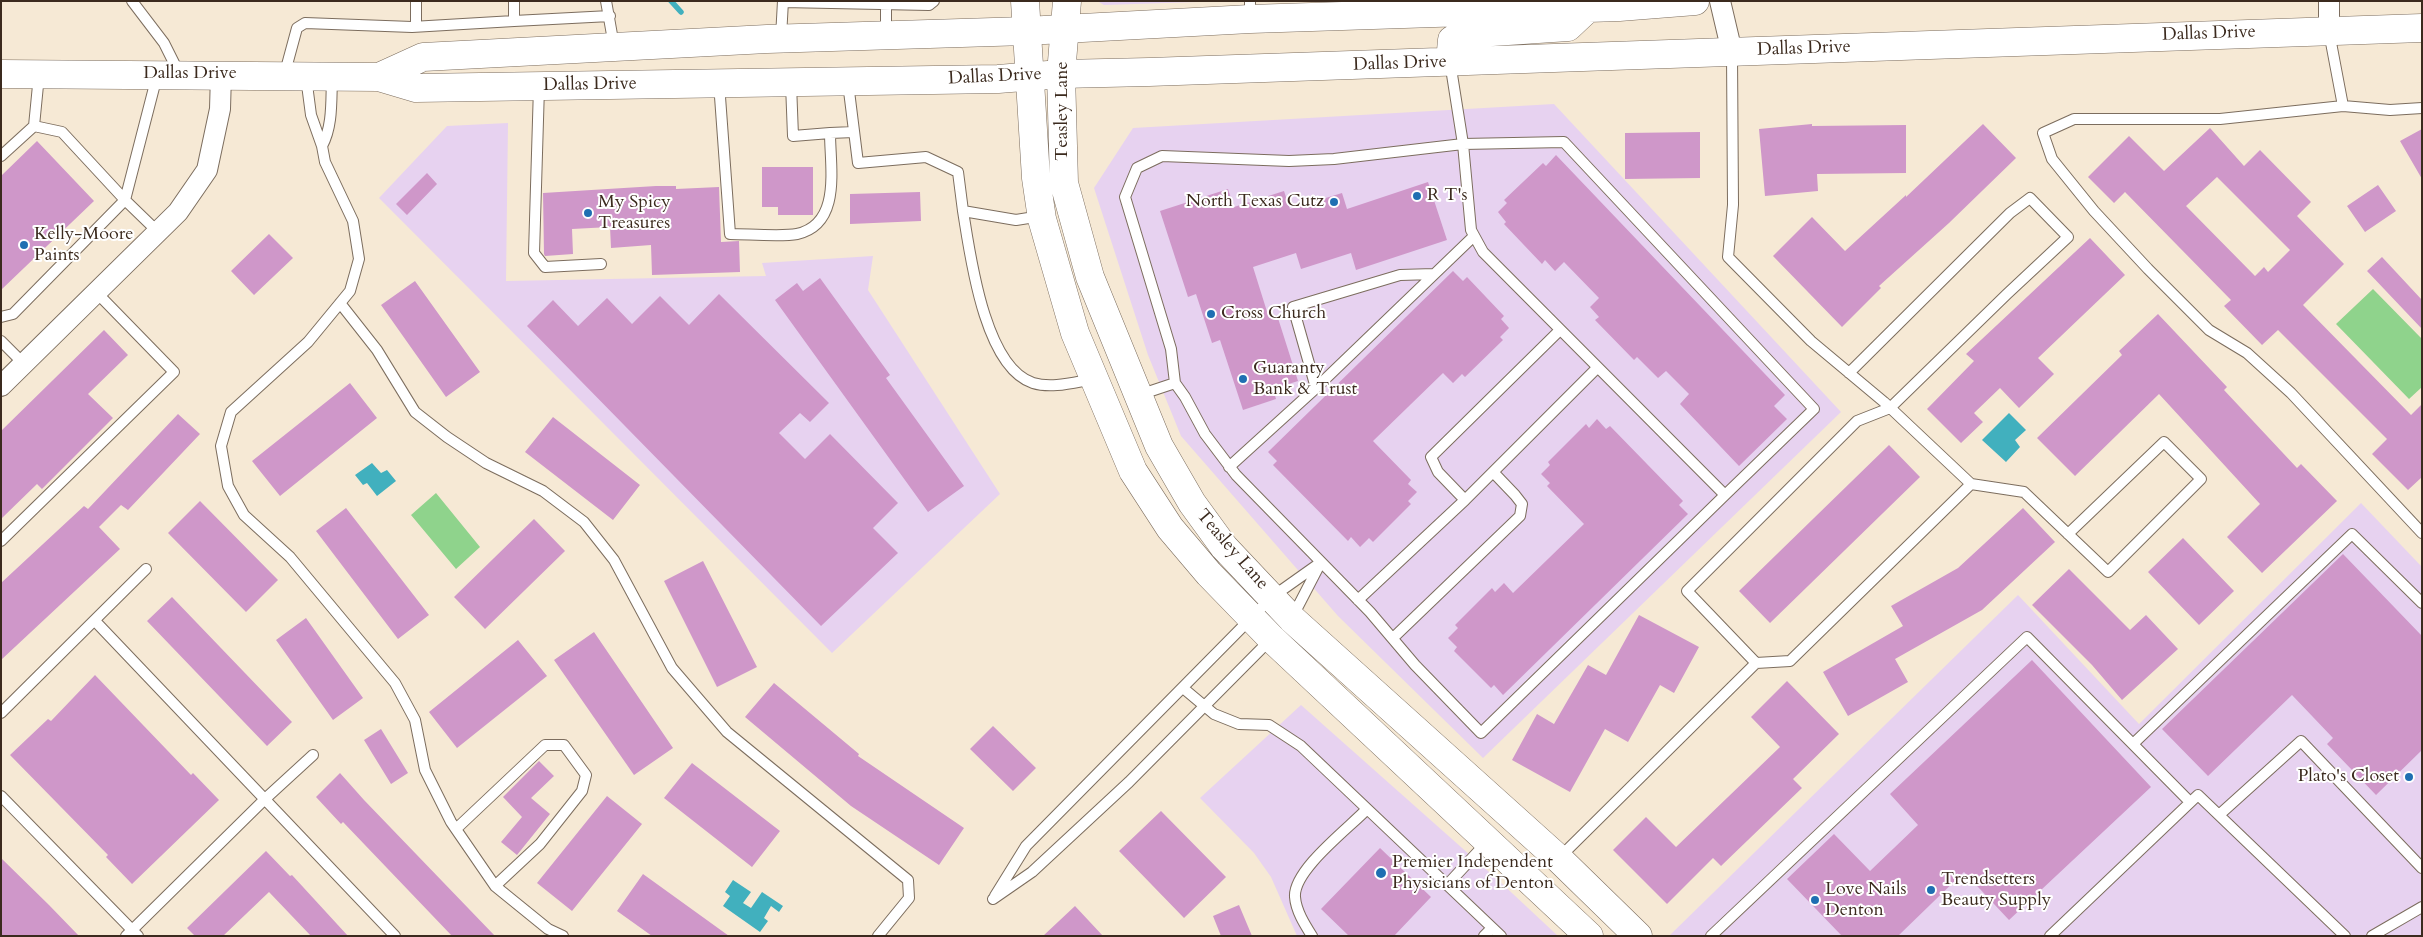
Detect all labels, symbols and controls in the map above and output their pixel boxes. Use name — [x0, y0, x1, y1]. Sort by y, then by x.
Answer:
street label: Dallas Drive — [2162, 22, 2256, 46]
street label: Dallas Drive — [1757, 37, 1851, 61]
street label: Dallas Drive — [1353, 52, 1447, 76]
street label: Teasley Lane — [1052, 61, 1074, 161]
street label: Dallas Drive — [143, 63, 237, 85]
street label: Dallas Drive — [948, 64, 1042, 90]
street label: Dallas Drive — [543, 73, 637, 97]
place label: R T's — [1427, 185, 1468, 207]
marker: R T's — [1411, 190, 1423, 202]
place label: North Texas Cutz — [1186, 191, 1324, 213]
place label: My Spicy Treasures — [598, 192, 671, 234]
marker: North Texas Cutz — [1328, 196, 1340, 208]
marker: My Spicy Treasures — [582, 207, 594, 219]
place label: Kelly-Moore Paints — [34, 224, 133, 266]
marker: Kelly-Moore Paints — [18, 239, 30, 251]
place label: Cross Church — [1221, 303, 1326, 325]
marker: Cross Church — [1205, 308, 1217, 320]
place label: Guaranty Bank & Trust — [1253, 358, 1357, 400]
marker: Guaranty Bank & Trust — [1237, 373, 1249, 385]
street label: Teasley Lane — [1191, 505, 1273, 595]
place label: Plato's Closet — [2298, 766, 2399, 788]
marker: Plato's Closet — [2403, 771, 2415, 783]
place label: Premier Independent Physicians of Denton — [1392, 852, 1554, 894]
marker: Premier Independent Physicians of Denton — [1374, 866, 1388, 880]
place label: Trendsetters Beauty Supply — [1941, 869, 2051, 912]
place label: Love Nails Denton — [1825, 879, 1907, 922]
marker: Trendsetters Beauty Supply — [1925, 884, 1937, 896]
marker: Love Nails Denton — [1809, 894, 1821, 906]

